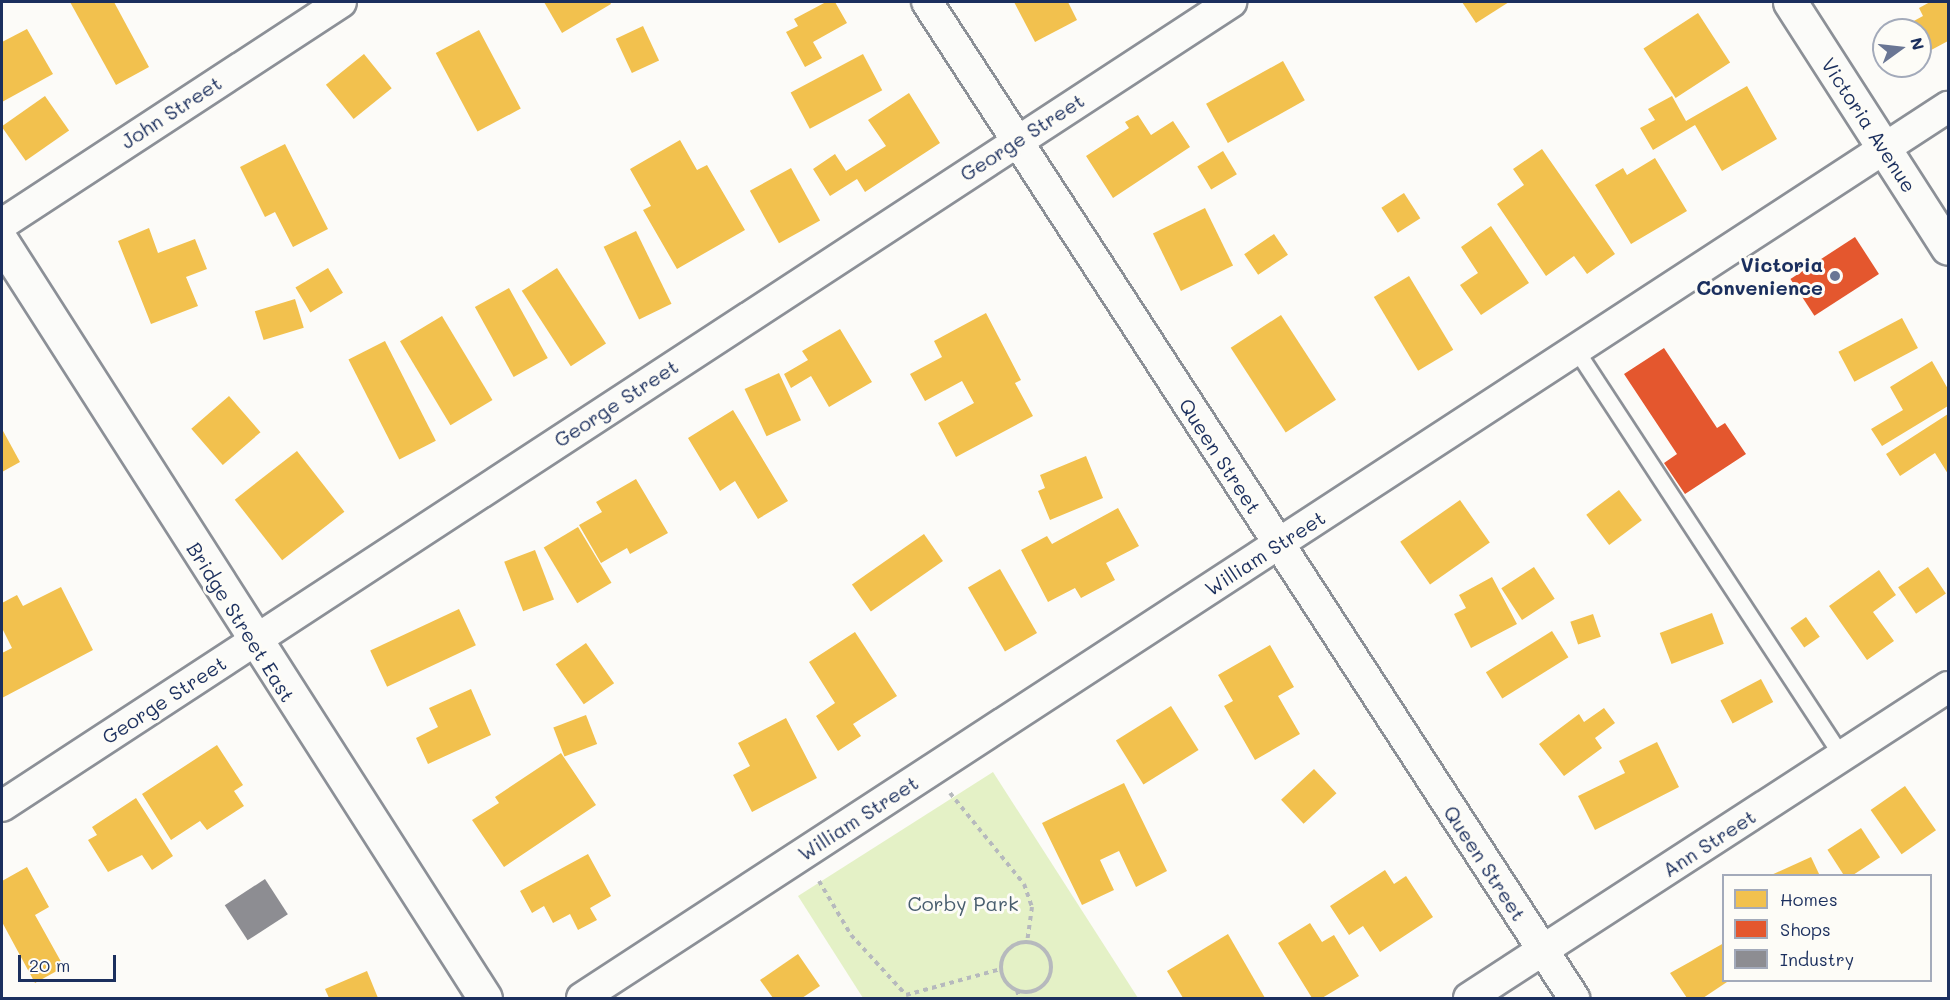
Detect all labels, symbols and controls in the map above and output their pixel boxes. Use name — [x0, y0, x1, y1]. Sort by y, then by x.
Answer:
north arrow — [1872, 18, 1932, 78]
text: N — [1906, 35, 1930, 52]
street label: Victoria Avenue — [1817, 53, 1921, 197]
street label: John Street — [116, 71, 226, 153]
street label: George Street — [955, 88, 1089, 186]
place label: Victoria Convenience — [1696, 252, 1823, 299]
marker: Victoria Convenience — [1828, 269, 1842, 283]
street label: George Street — [549, 354, 683, 452]
street label: Queen Street — [1174, 394, 1266, 518]
street label: William Street — [1200, 505, 1330, 601]
street label: Bridge Street East — [182, 538, 300, 706]
street label: George Street — [97, 651, 231, 749]
street label: William Street — [793, 770, 923, 866]
street label: Queen Street — [1439, 801, 1531, 925]
street label: Ann Street — [1658, 804, 1760, 882]
legend — [1722, 874, 1932, 982]
text: Homes — [1780, 887, 1838, 911]
park label: Corby Park — [907, 891, 1019, 915]
text: Shops — [1780, 917, 1831, 941]
scale bar — [21, 943, 118, 981]
text: Industry — [1780, 947, 1854, 971]
text: 20 m — [29, 953, 70, 977]

